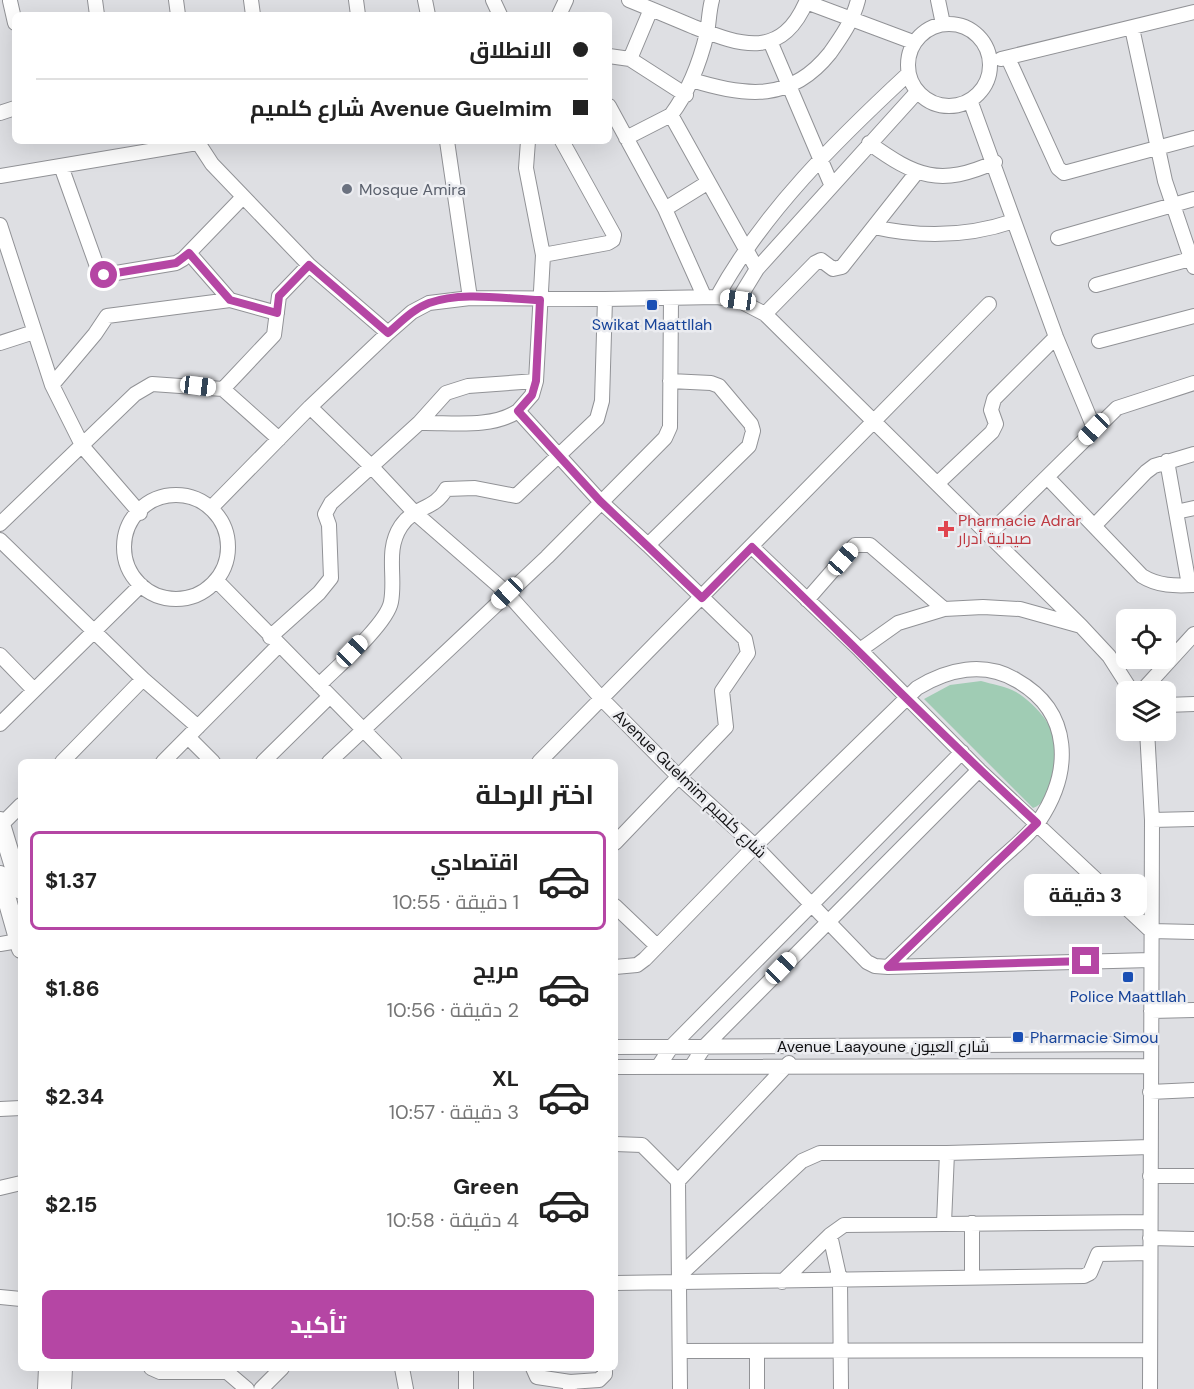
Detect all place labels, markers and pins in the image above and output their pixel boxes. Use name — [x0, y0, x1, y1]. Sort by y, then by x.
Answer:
place label: Mosque Amira — [359, 179, 466, 200]
marker: Mosque Amira — [340, 182, 354, 196]
marker: Swikat Maattllah — [645, 298, 659, 312]
place label: Swikat Maattllah — [592, 314, 712, 335]
place label: Pharmacie Adrar صيدلية أدرار — [957, 510, 1081, 549]
marker: Pharmacie Adrar صيدلية أدرار — [939, 522, 953, 536]
marker: Police Maattllah — [1121, 970, 1135, 984]
place label: Police Maattllah — [1070, 986, 1186, 1007]
place label: Pharmacie Simou — [1030, 1027, 1158, 1048]
marker: Pharmacie Simou — [1011, 1030, 1025, 1044]

